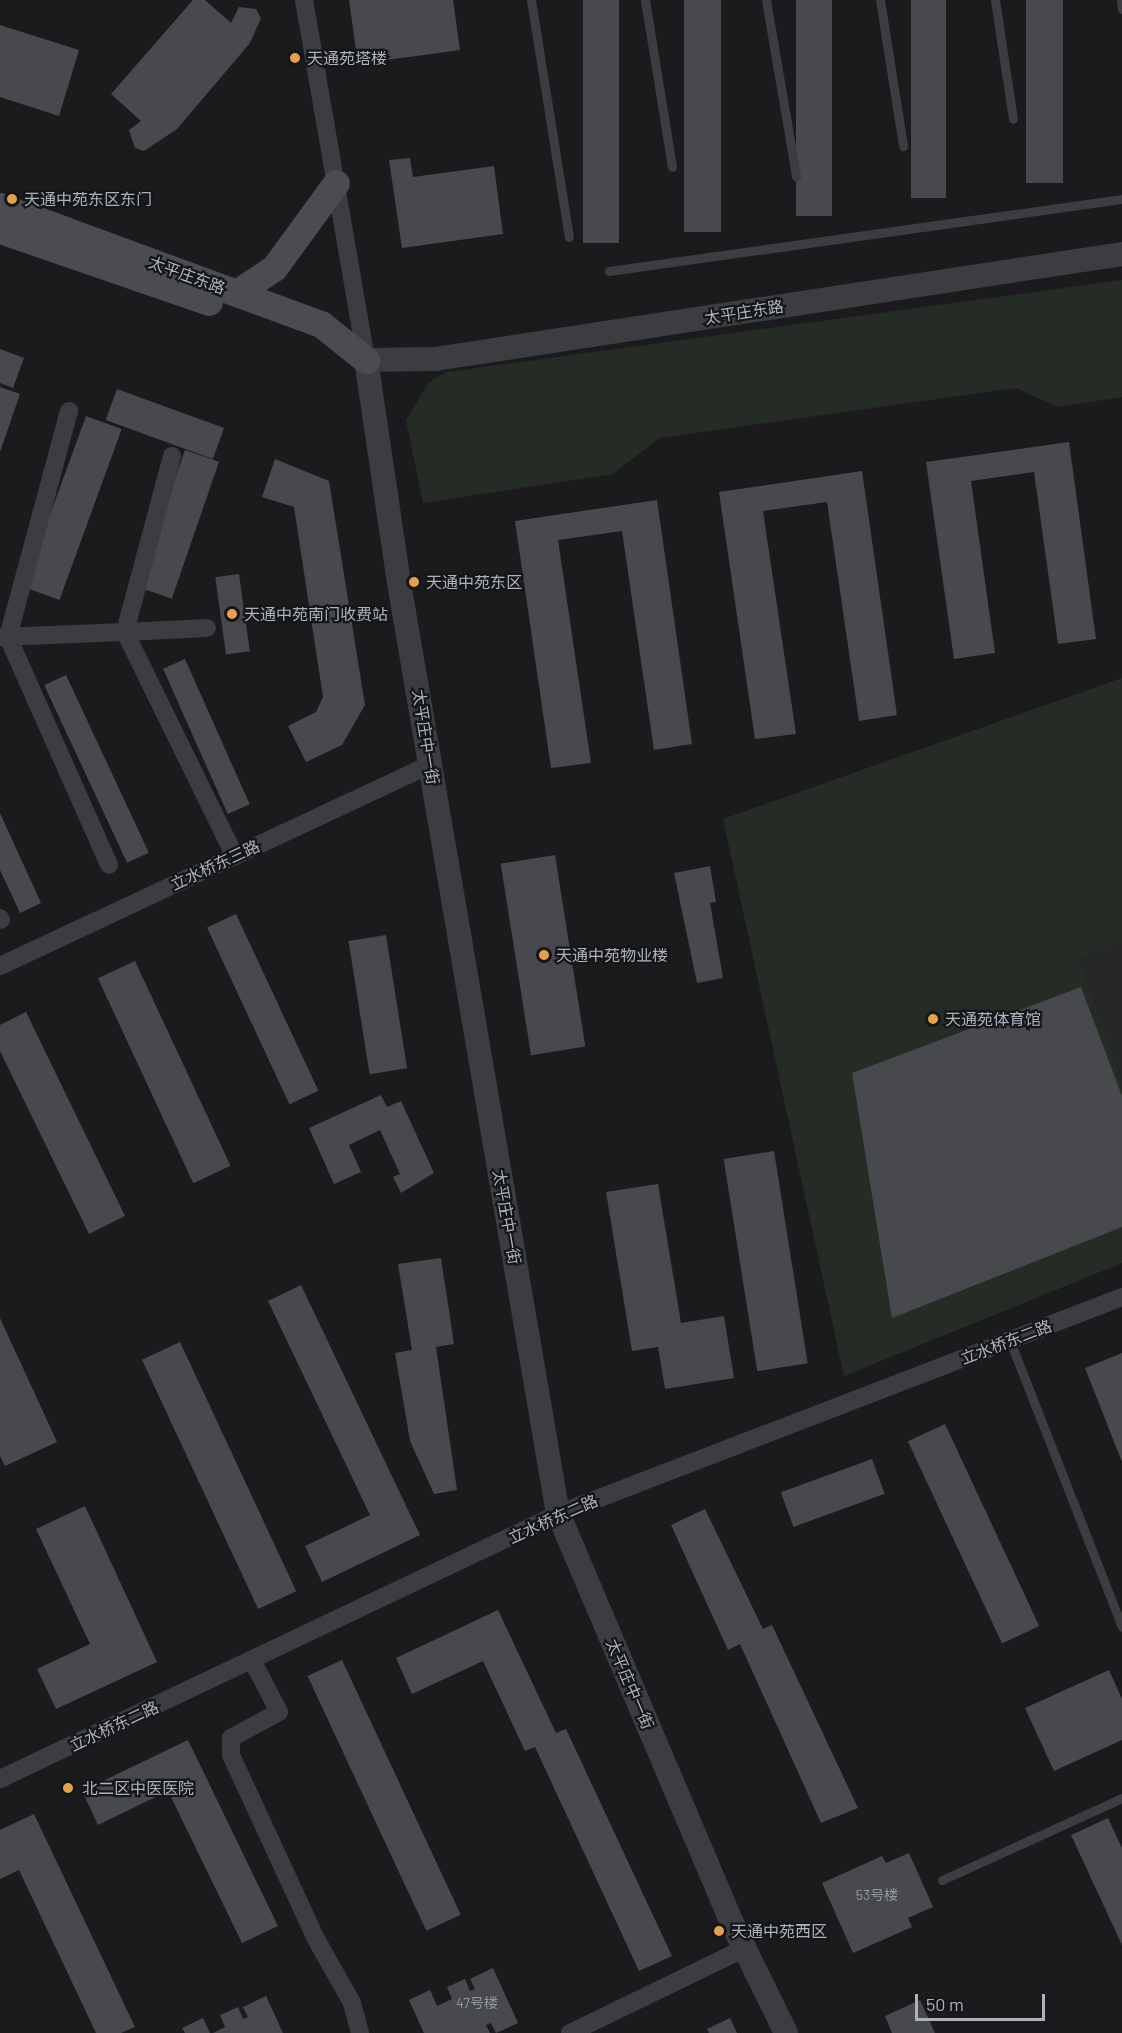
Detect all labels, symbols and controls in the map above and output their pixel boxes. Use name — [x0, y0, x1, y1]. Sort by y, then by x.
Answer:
place label: 天通苑塔楼 — [307, 48, 387, 68]
marker: 天通苑塔楼 — [288, 51, 302, 65]
place label: 天通中苑东区东门 — [24, 189, 152, 209]
marker: 天通中苑东区东门 — [5, 192, 19, 206]
street label: 太平庄东路 — [146, 252, 228, 298]
street label: 太平庄东路 — [703, 296, 785, 328]
place label: 天通中苑东区 — [426, 572, 522, 592]
marker: 天通中苑东区 — [407, 575, 421, 589]
place label: 天通中苑南门收费站 — [244, 604, 388, 624]
marker: 天通中苑南门收费站 — [225, 607, 239, 621]
street label: 太平庄中一街 — [409, 688, 443, 786]
street label: 立水桥东三路 — [167, 836, 263, 894]
place label: 天通中苑物业楼 — [556, 945, 668, 965]
marker: 天通中苑物业楼 — [537, 948, 551, 962]
place label: 天通苑体育馆 — [945, 1009, 1041, 1029]
marker: 天通苑体育馆 — [926, 1012, 940, 1026]
street label: 太平庄中一街 — [489, 1168, 525, 1266]
street label: 立水桥东二路 — [958, 1316, 1054, 1368]
street label: 立水桥东二路 — [505, 1491, 601, 1547]
street label: 太平庄中一街 — [602, 1636, 658, 1732]
street label: 立水桥东二路 — [66, 1697, 162, 1755]
place label: 北二区中医医院 — [82, 1778, 194, 1798]
marker: 北二区中医医院 — [59, 1779, 77, 1797]
house number: 53号楼 — [856, 1887, 898, 1903]
place label: 天通中苑西区 — [731, 1921, 827, 1941]
marker: 天通中苑西区 — [712, 1924, 726, 1938]
scale bar — [918, 1982, 1048, 2020]
text: 50 m — [926, 1993, 964, 2015]
house number: 47号楼 — [456, 1995, 498, 2011]

